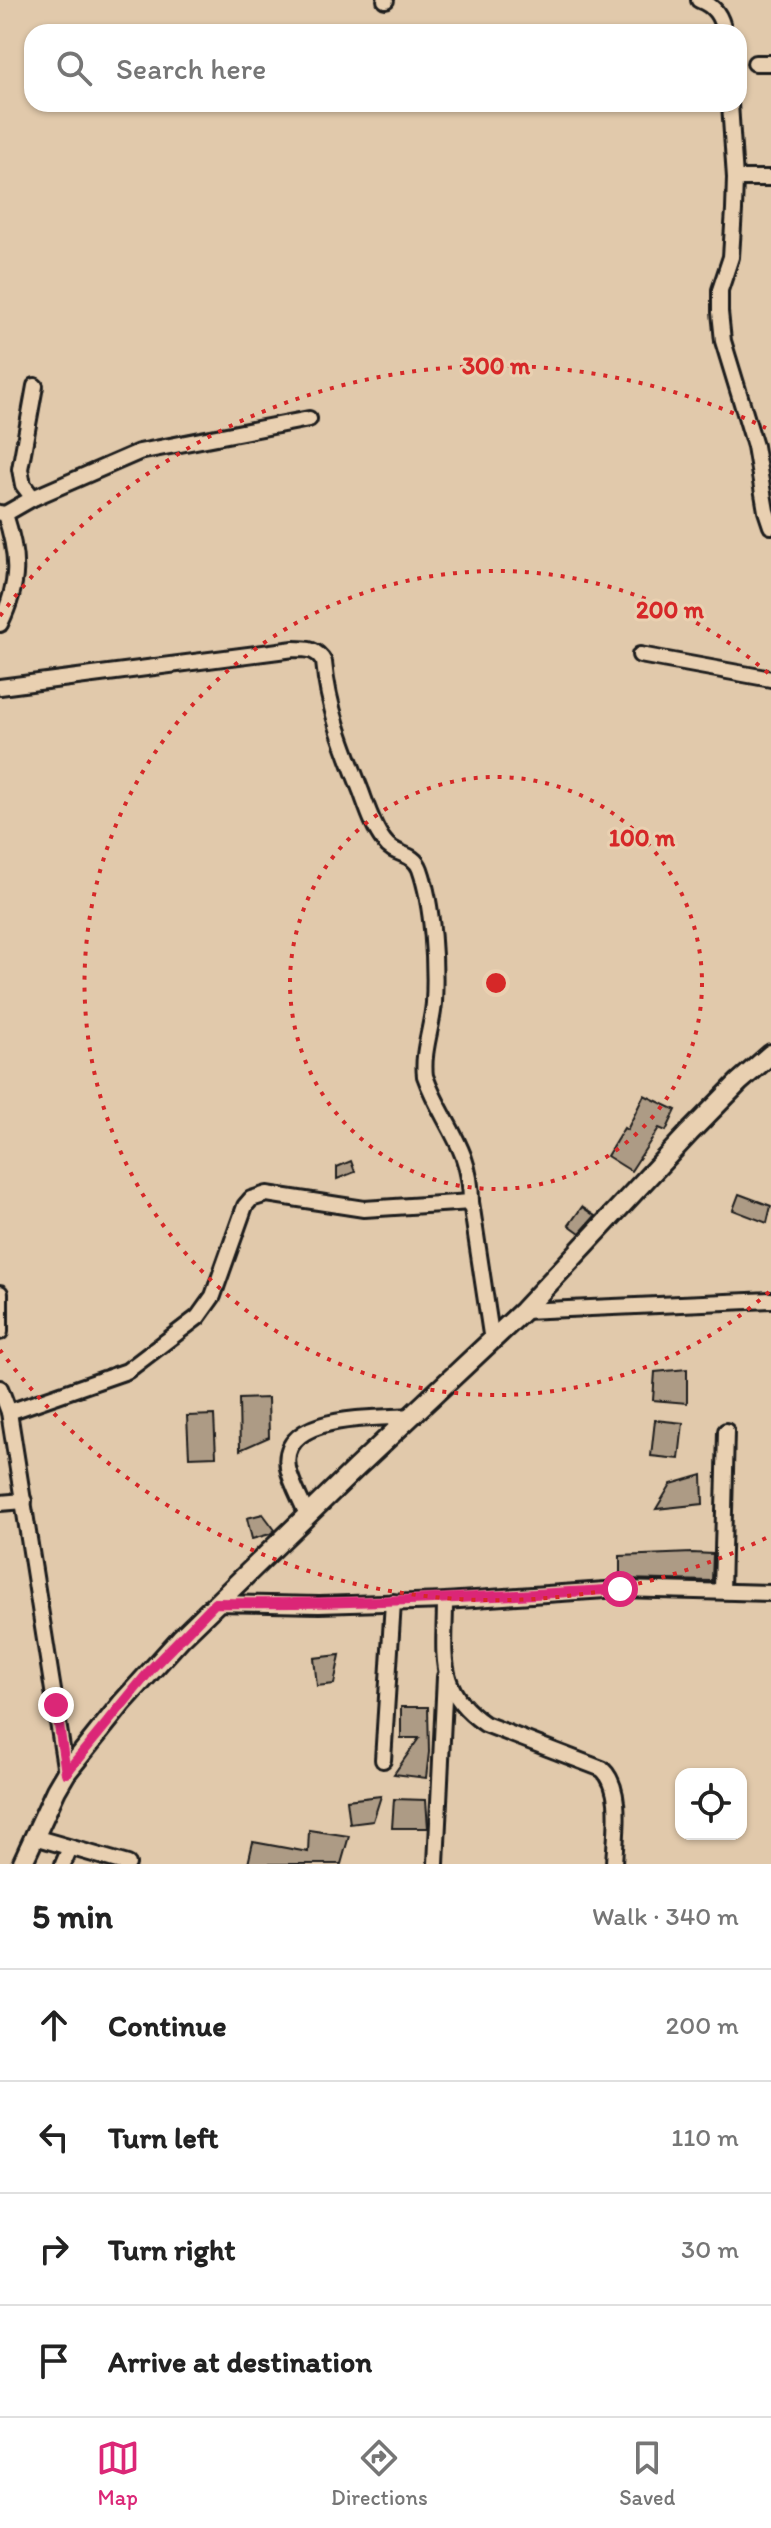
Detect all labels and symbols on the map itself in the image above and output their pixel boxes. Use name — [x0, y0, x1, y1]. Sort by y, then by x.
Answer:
text: 300 m — [462, 351, 531, 380]
text: 200 m — [636, 595, 705, 624]
text: 100 m — [609, 823, 676, 852]
centre of rings — [482, 969, 510, 997]
route start — [602, 1571, 638, 1607]
route end — [38, 1687, 74, 1723]

